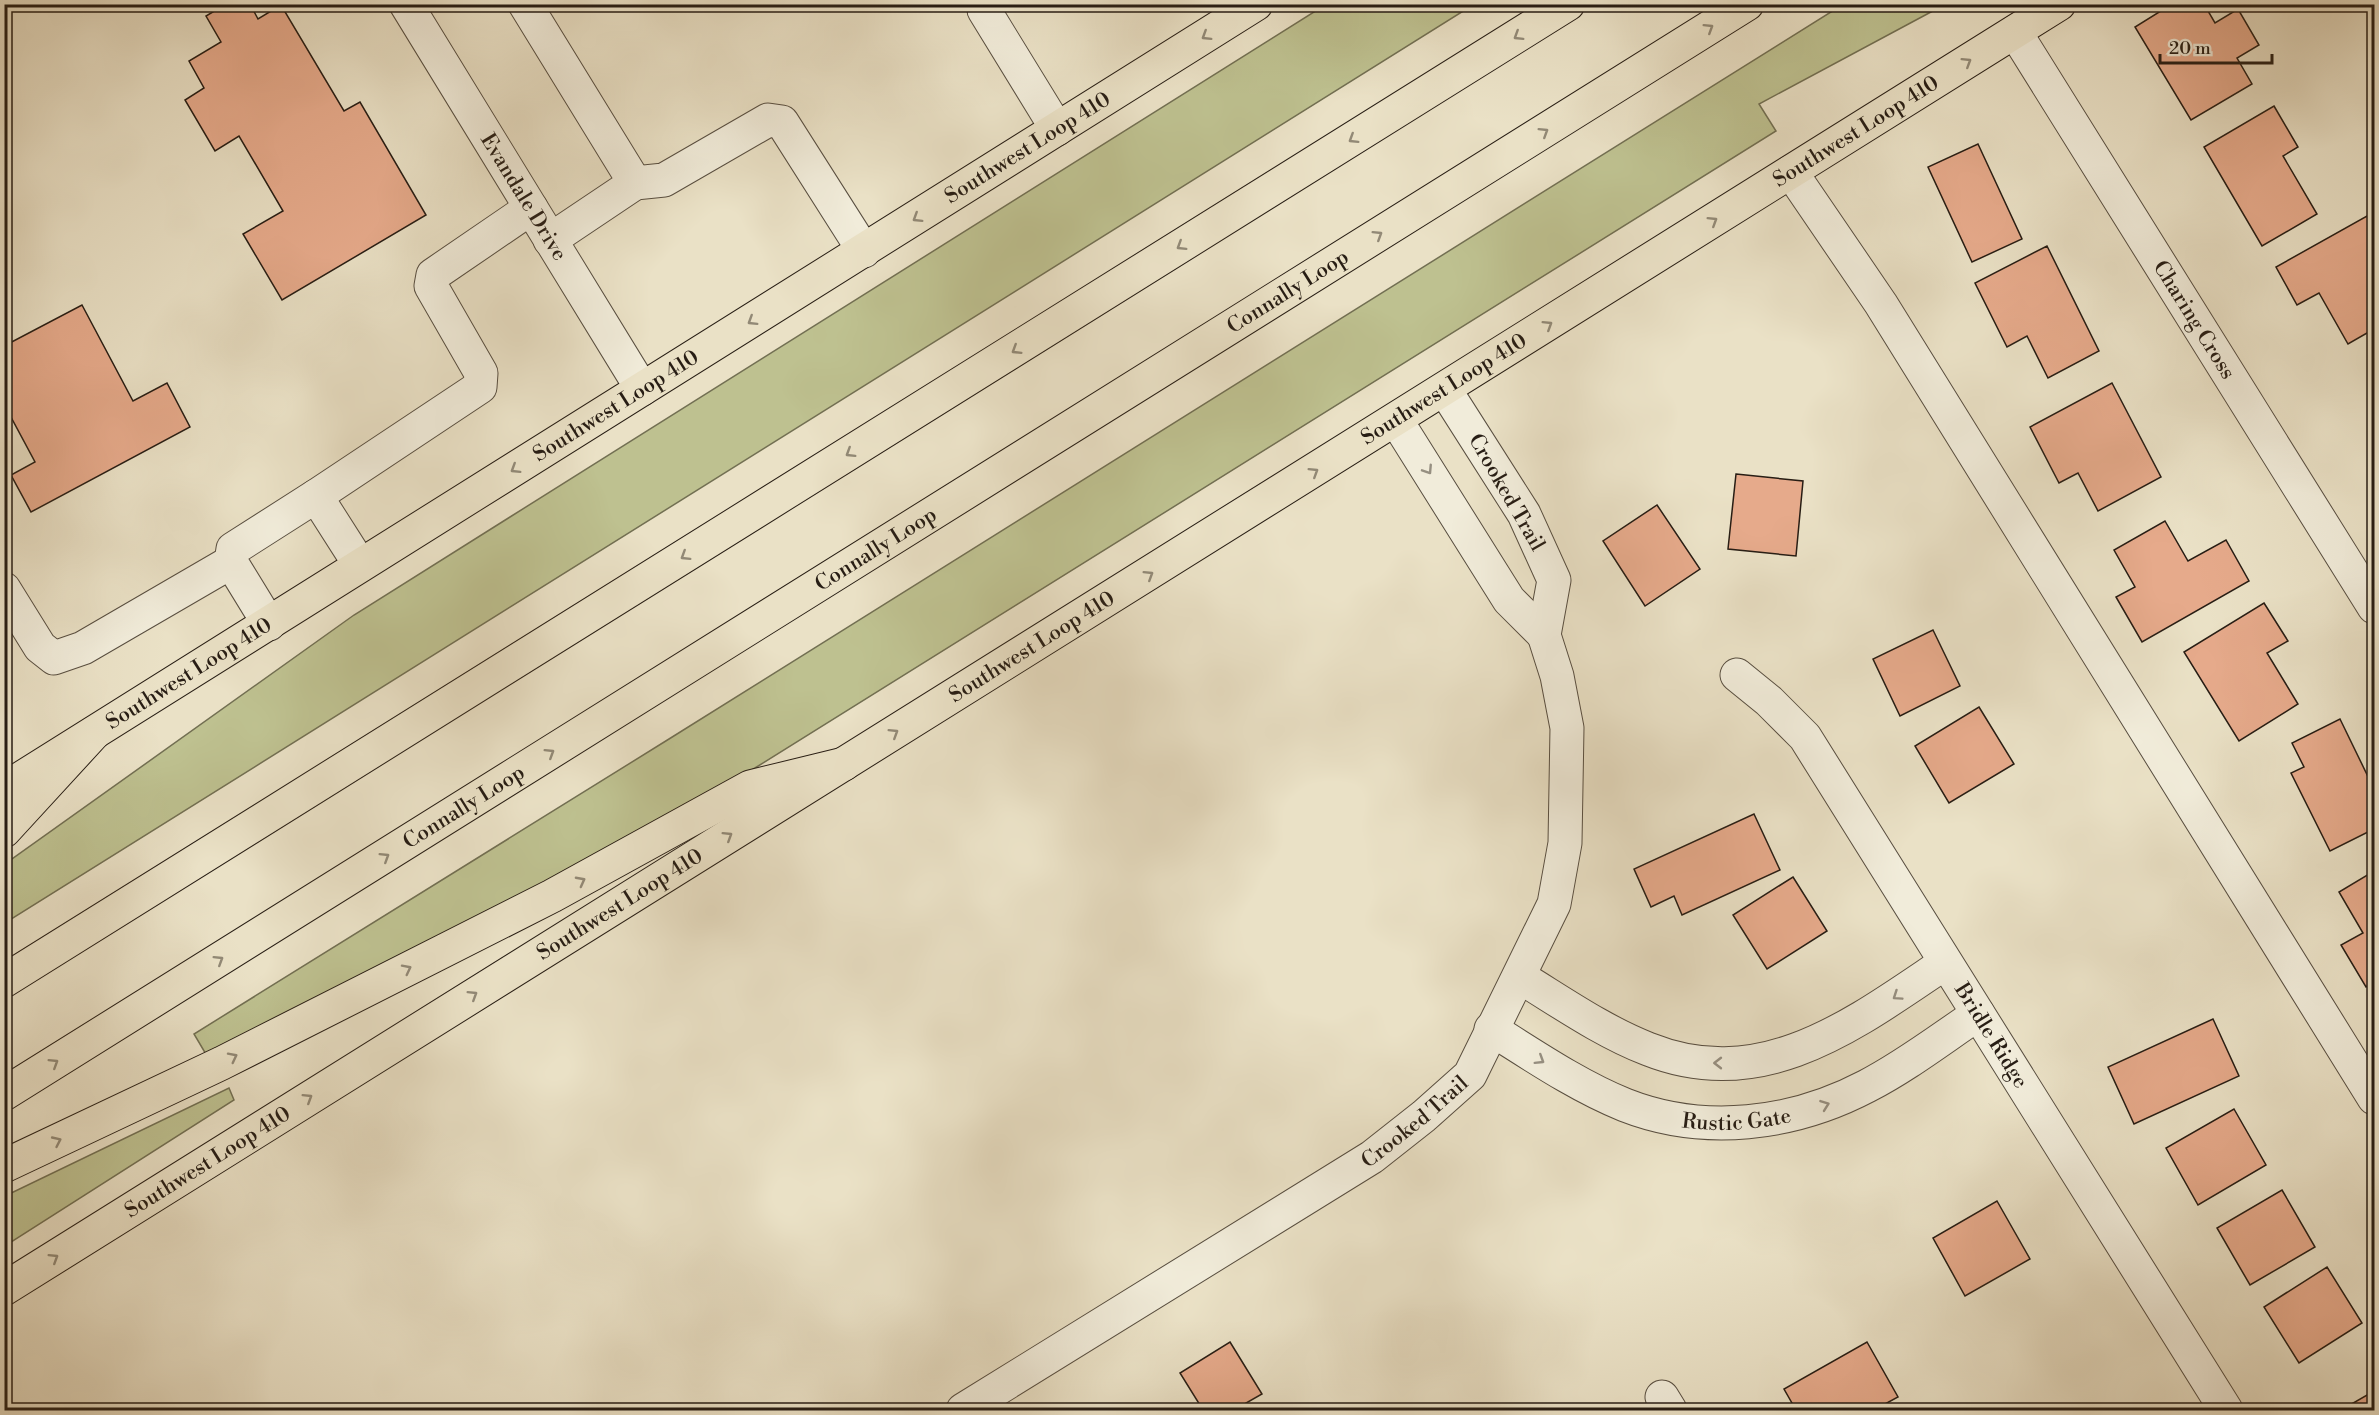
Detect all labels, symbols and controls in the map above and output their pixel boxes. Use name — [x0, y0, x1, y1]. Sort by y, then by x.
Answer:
one-way arrow — [1703, 24, 1713, 36]
scale bar — [2160, 27, 2272, 65]
one-way arrow — [1202, 28, 1213, 39]
one-way arrow — [1514, 28, 1524, 40]
text: 20 m — [2169, 37, 2211, 60]
one-way arrow — [1961, 57, 1971, 69]
street label: Southwest Loop 410 — [1768, 70, 1944, 194]
street label: Southwest Loop 410 — [940, 86, 1116, 210]
one-way arrow — [1538, 127, 1548, 139]
street label: Evandale Drive — [474, 129, 572, 266]
one-way arrow — [1349, 131, 1359, 143]
one-way arrow — [913, 210, 923, 222]
one-way arrow — [1707, 217, 1717, 229]
one-way arrow — [1372, 231, 1382, 243]
one-way arrow — [1177, 239, 1187, 251]
street label: Connally Loop — [1222, 244, 1354, 340]
street label: Charing Cross — [2147, 256, 2241, 384]
one-way arrow — [747, 314, 758, 325]
one-way arrow — [1542, 321, 1552, 333]
street label: Southwest Loop 410 — [1356, 328, 1532, 451]
one-way arrow — [1011, 342, 1022, 353]
street label: Southwest Loop 410 — [528, 345, 704, 468]
street label: Crooked Trail — [1462, 429, 1550, 556]
one-way arrow — [846, 446, 857, 457]
one-way arrow — [511, 461, 521, 473]
one-way arrow — [1421, 463, 1432, 474]
one-way arrow — [1308, 467, 1318, 479]
street label: Connally Loop — [810, 502, 942, 598]
one-way arrow — [681, 549, 691, 561]
one-way arrow — [1143, 570, 1153, 582]
street label: Southwest Loop 410 — [944, 586, 1120, 709]
street label: Southwest Loop 410 — [101, 612, 277, 736]
one-way arrow — [888, 729, 898, 741]
one-way arrow — [544, 749, 554, 761]
street label: Connally Loop — [398, 760, 530, 855]
one-way arrow — [722, 832, 732, 844]
street label: Southwest Loop 410 — [532, 843, 708, 967]
one-way arrow — [379, 852, 389, 864]
one-way arrow — [575, 877, 586, 888]
one-way arrow — [213, 956, 224, 967]
one-way arrow — [401, 965, 412, 977]
street label: Bridle Ridge — [1948, 978, 2033, 1093]
one-way arrow — [1892, 989, 1903, 1000]
one-way arrow — [467, 990, 477, 1002]
one-way arrow — [1534, 1052, 1544, 1064]
one-way arrow — [227, 1053, 238, 1065]
one-way arrow — [1713, 1057, 1722, 1069]
one-way arrow — [48, 1059, 58, 1071]
street label: Crooked Trail — [1357, 1071, 1474, 1174]
one-way arrow — [302, 1093, 312, 1105]
one-way arrow — [1818, 1100, 1829, 1112]
street label: Southwest Loop 410 — [120, 1101, 296, 1224]
street label: Rustic Gate — [1680, 1103, 1793, 1137]
one-way arrow — [51, 1137, 62, 1149]
one-way arrow — [48, 1253, 58, 1265]

